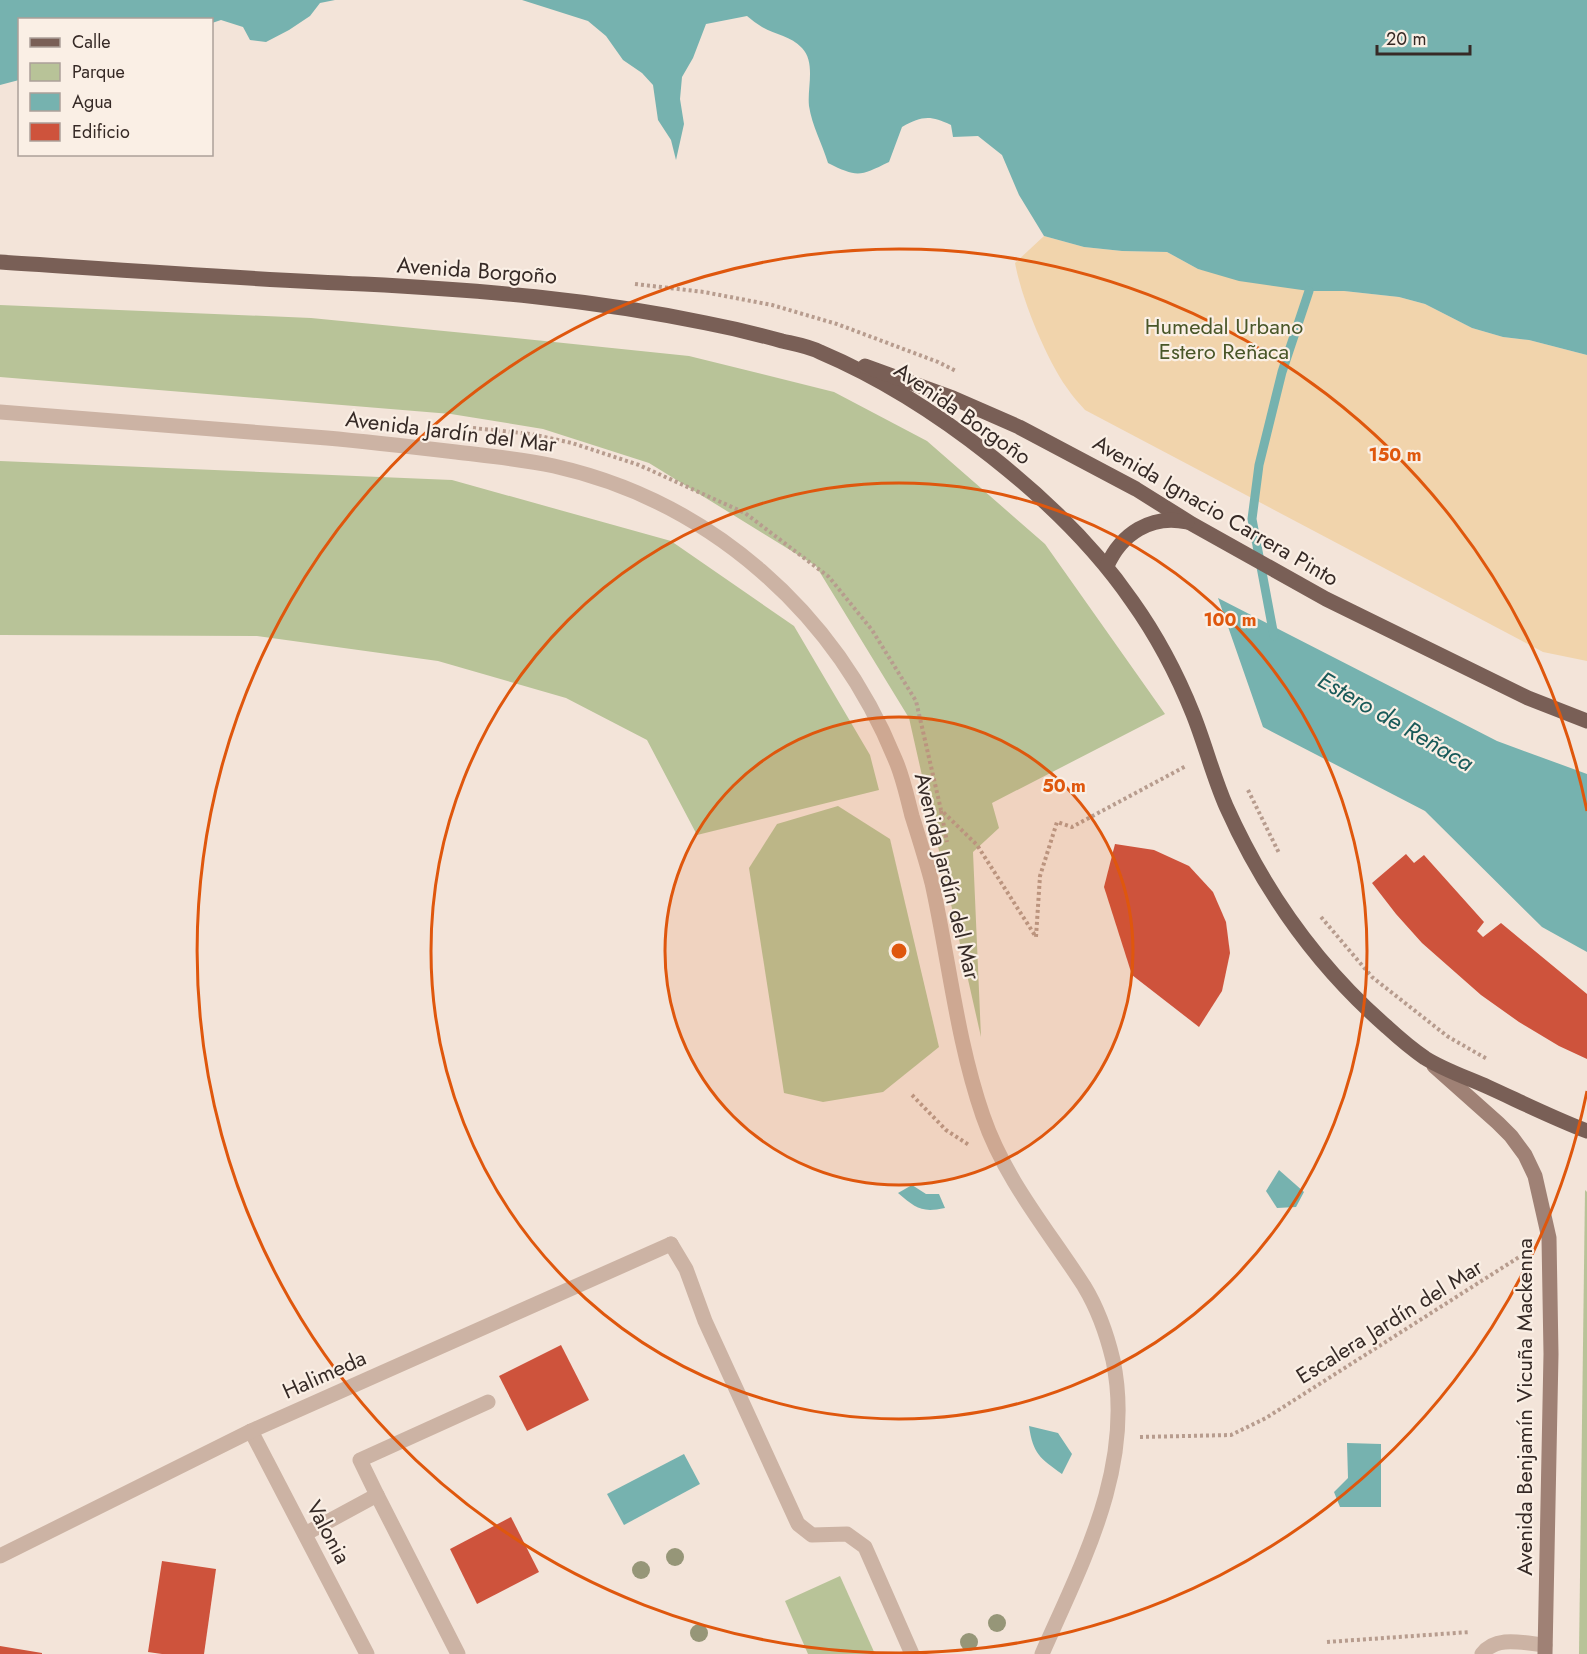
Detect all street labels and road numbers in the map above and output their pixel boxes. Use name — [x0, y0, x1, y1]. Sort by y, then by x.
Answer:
street label: Avenida Borgoño — [396, 248, 558, 292]
street label: Avenida Borgoño — [888, 354, 1038, 472]
street label: Avenida Jardín del Mar — [344, 402, 559, 460]
street label: Avenida Ignacio Carrera Pinto — [1087, 426, 1345, 594]
street label: Avenida Jardín del Mar — [907, 769, 989, 983]
street label: Avenida Benjamín Vicuña Mackenna — [1508, 1238, 1540, 1576]
street label: Escalera Jardín del Mar — [1290, 1250, 1489, 1391]
street label: Halimeda — [277, 1341, 371, 1407]
street label: Valonia — [299, 1495, 359, 1569]

